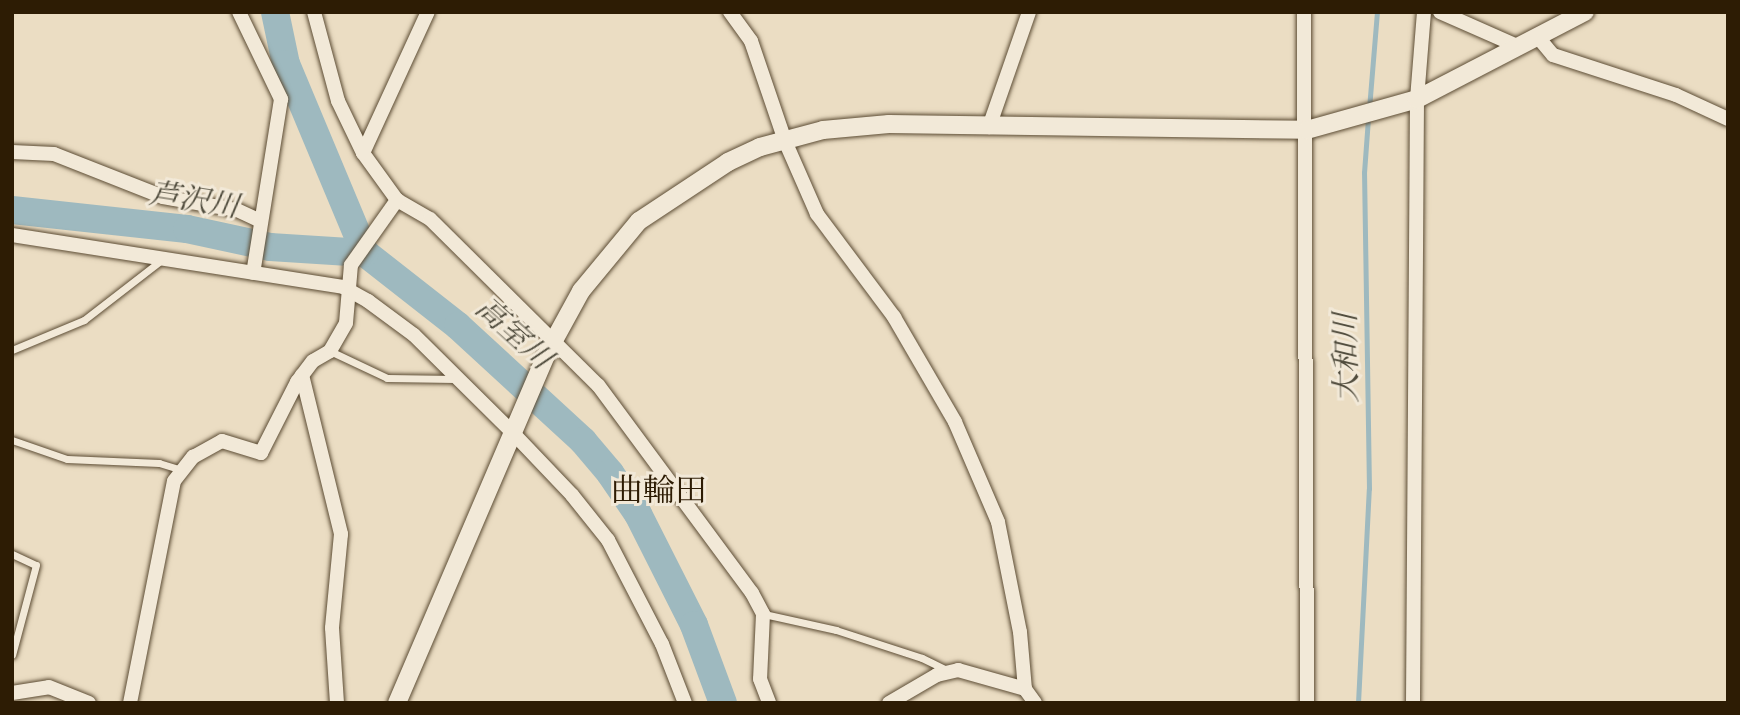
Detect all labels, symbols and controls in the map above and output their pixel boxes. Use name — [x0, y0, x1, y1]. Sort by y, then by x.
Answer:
water label: 芦沢川 — [147, 175, 241, 225]
water label: 高室川 — [469, 290, 559, 376]
water label: 大和川 — [1327, 313, 1365, 403]
district label: 曲輪田 — [611, 472, 707, 510]

